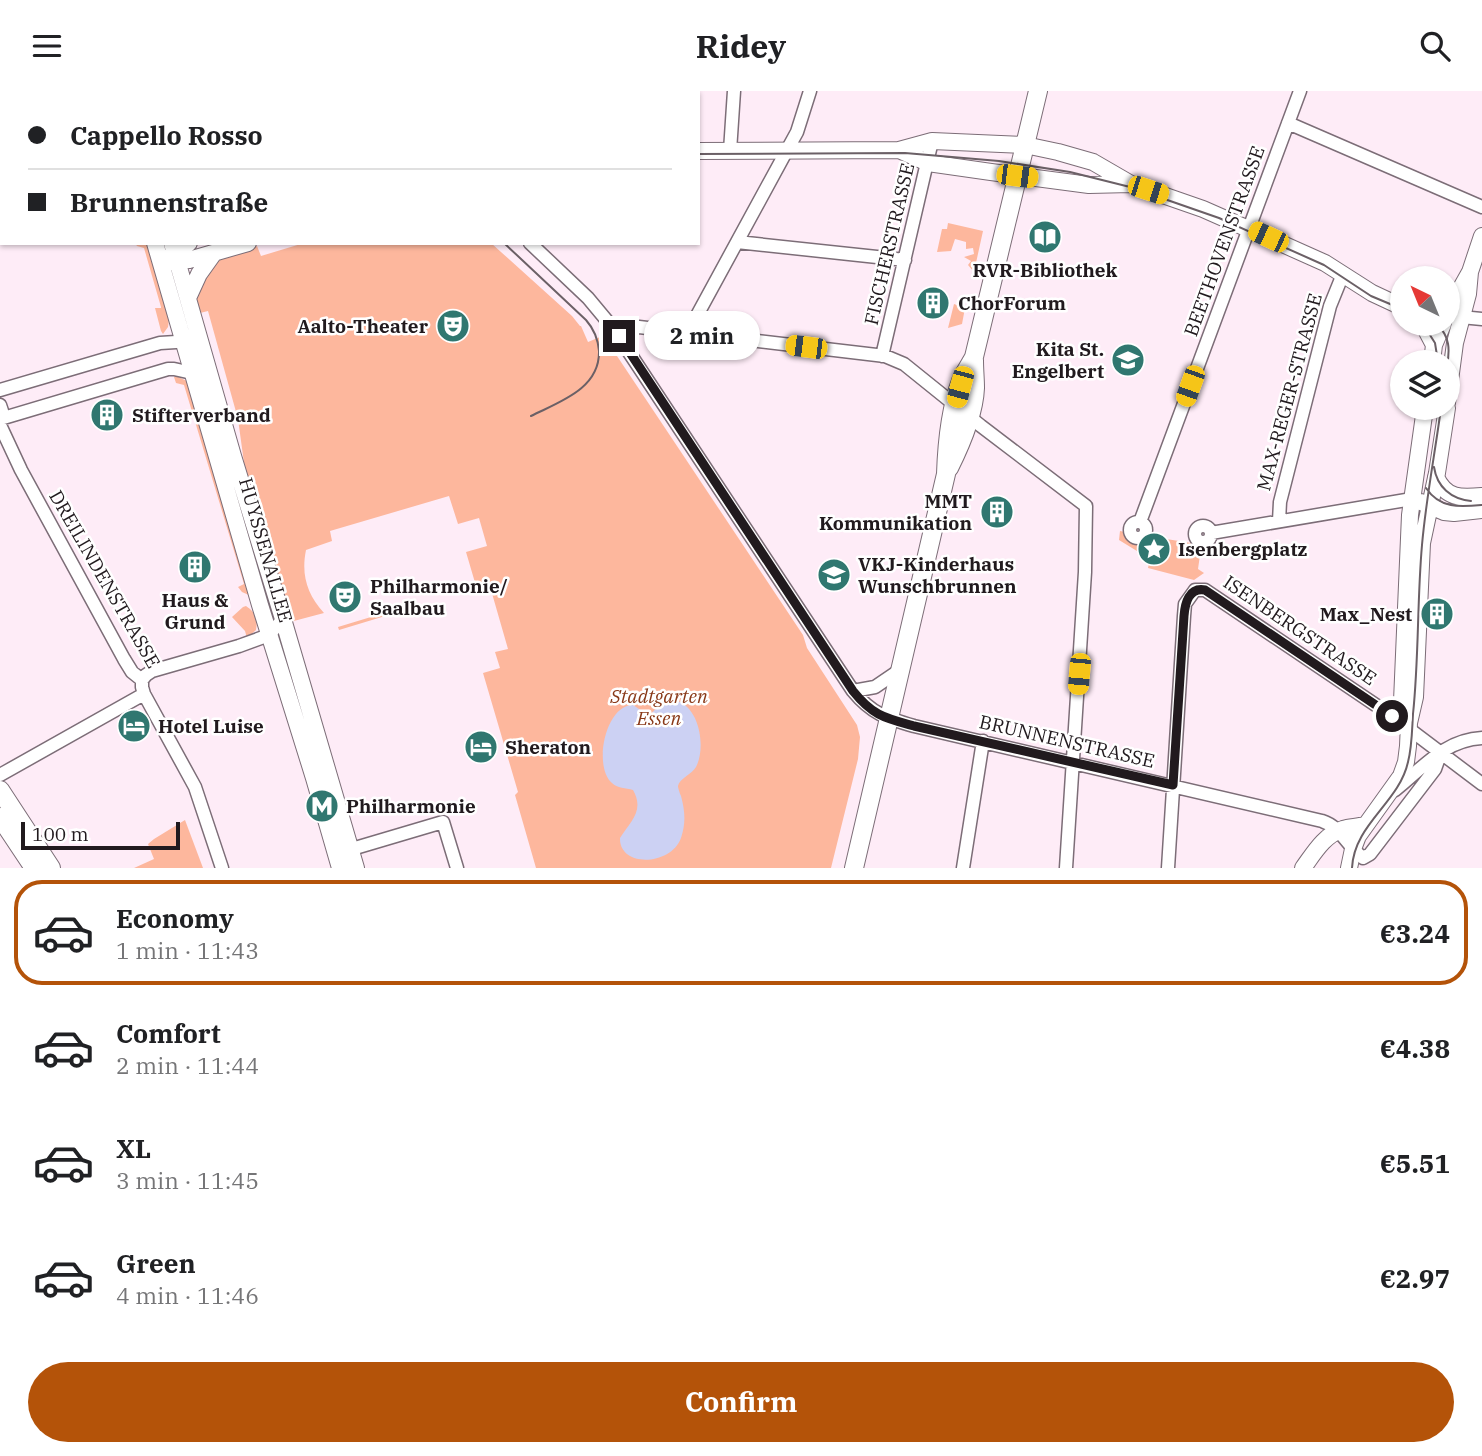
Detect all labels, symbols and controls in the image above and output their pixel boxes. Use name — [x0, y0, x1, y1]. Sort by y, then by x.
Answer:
text: Ridey — [696, 25, 786, 67]
icon: menu — [28, 27, 66, 65]
icon: search — [1416, 27, 1454, 65]
text: Cappello Rosso — [70, 118, 263, 152]
street label: BEETHOVENSTRASSE — [1178, 142, 1270, 340]
street label: FISCHERSTRASSE — [859, 161, 919, 327]
car — [995, 163, 1040, 189]
car — [1125, 174, 1172, 206]
text: Brunnenstraße — [70, 185, 268, 219]
library icon: RVR-Bibliothek — [1026, 218, 1064, 256]
car — [1245, 219, 1292, 255]
place label: RVR-Bibliothek — [973, 258, 1118, 282]
north arrow — [1390, 266, 1460, 336]
map controls — [1390, 266, 1460, 420]
building icon: ChorForum — [914, 284, 952, 322]
place label: ChorForum — [958, 291, 1066, 315]
street label: MAX-REGER-STRASSE — [1251, 291, 1327, 493]
theatre icon: Aalto-Theater — [434, 307, 472, 345]
callout: 2 min — [644, 311, 759, 361]
place label: Aalto-Theater — [297, 314, 429, 338]
route end — [603, 320, 635, 352]
text: 2 min — [670, 320, 734, 350]
car — [784, 334, 829, 360]
place label: Kita St. Engelbert — [1012, 337, 1104, 383]
school or university icon: Kita St. Engelbert — [1109, 341, 1147, 379]
button: layers — [1390, 350, 1460, 420]
car — [1173, 363, 1208, 409]
car — [945, 364, 976, 410]
building icon: Stifterverband — [88, 396, 126, 434]
place label: Stifterverband — [132, 403, 271, 427]
street label: HUYSSENALLEE — [234, 475, 298, 625]
street label: DREILINDENSTRASSE — [44, 486, 166, 672]
place label: MMT Kommunikation — [819, 489, 972, 535]
building icon: MMT Kommunikation — [978, 493, 1016, 531]
place icon: Isenbergplatz — [1135, 530, 1173, 568]
place label: Isenbergplatz — [1178, 537, 1307, 561]
building icon: Haus & Grund — [176, 548, 214, 586]
place label: VKJ-Kinderhaus Wunschbrunnen — [858, 552, 1017, 598]
school or university icon: VKJ-Kinderhaus Wunschbrunnen — [815, 556, 853, 594]
street label: ISENBERGSTRASSE — [1219, 570, 1381, 690]
place label: Philharmonie/ Saalbau — [370, 574, 508, 620]
theatre icon: Philharmonie/ Saalbau — [326, 578, 364, 616]
place label: Haus & Grund — [162, 588, 228, 634]
building icon: Max_Nest — [1418, 595, 1456, 633]
place label: Max_Nest — [1320, 602, 1412, 626]
car — [1067, 652, 1092, 696]
park label: Stadtgarten Essen — [609, 684, 708, 730]
route start — [1376, 700, 1408, 732]
hotel icon: Hotel Luise — [115, 707, 153, 745]
street label: BRUNNENSTRASSE — [977, 709, 1157, 773]
place label: Hotel Luise — [158, 714, 264, 738]
hotel icon: Sheraton — [462, 728, 500, 766]
place label: Sheraton — [505, 735, 591, 759]
metro station icon: Philharmonie — [303, 787, 341, 825]
place label: Philharmonie — [346, 794, 476, 818]
scale bar — [21, 819, 180, 851]
text: 100 m — [32, 822, 89, 846]
icon: car — [32, 901, 95, 964]
text: Economy — [116, 901, 234, 935]
text: €3.24 — [1380, 916, 1450, 950]
text: 1 min · 11:43 — [116, 935, 259, 965]
icon: car — [32, 1016, 95, 1079]
text: Comfort — [116, 1016, 221, 1050]
text: €4.38 — [1380, 1031, 1450, 1065]
text: 2 min · 11:44 — [116, 1050, 259, 1080]
icon: car — [32, 1131, 95, 1194]
text: XL — [116, 1131, 151, 1165]
text: €5.51 — [1380, 1146, 1450, 1180]
text: 3 min · 11:45 — [116, 1165, 259, 1195]
icon: car — [32, 1246, 95, 1309]
text: Green — [116, 1246, 196, 1280]
text: €2.97 — [1380, 1261, 1450, 1295]
text: 4 min · 11:46 — [116, 1280, 259, 1310]
button: Confirm — [28, 1362, 1454, 1442]

